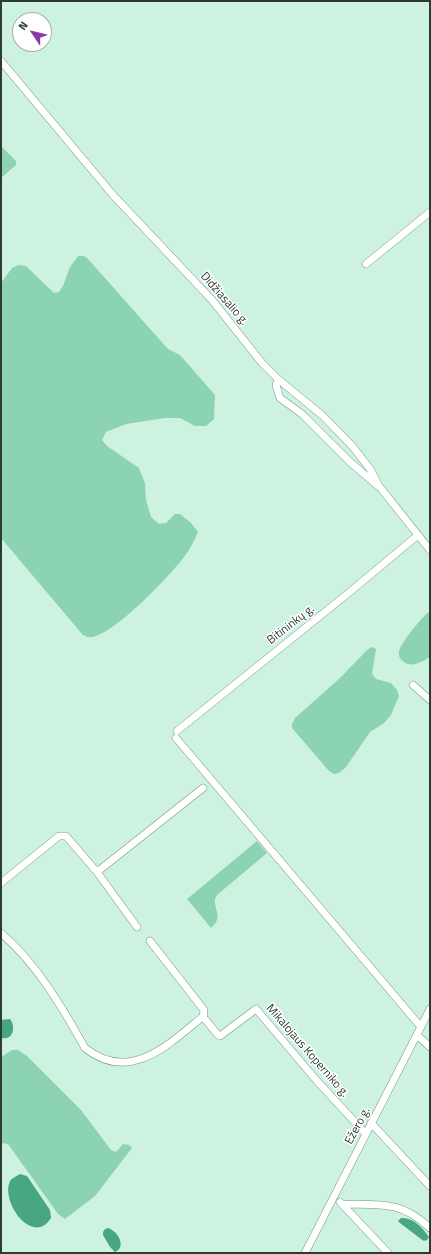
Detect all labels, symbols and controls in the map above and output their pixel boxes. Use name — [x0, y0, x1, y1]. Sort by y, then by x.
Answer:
north arrow — [12, 12, 52, 52]
text: N — [14, 18, 32, 33]
street label: Didžiasalio g. — [197, 270, 251, 328]
street label: Bitininkų g. — [265, 602, 317, 648]
street label: Mikalojaus Koperniko g. — [263, 1001, 351, 1101]
street label: Ežero g. — [342, 1105, 374, 1147]

